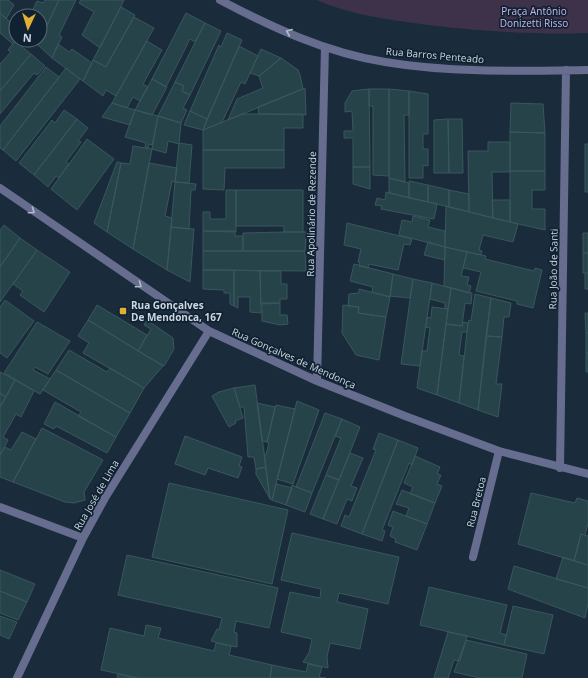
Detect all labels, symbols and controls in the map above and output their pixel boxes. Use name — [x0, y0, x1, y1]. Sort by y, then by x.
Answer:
park label: Praça Antônio Donizetti Risso — [500, 4, 568, 30]
north arrow — [8, 8, 48, 48]
one-way arrow — [285, 29, 293, 37]
text: N — [22, 31, 32, 46]
street label: Rua Barros Penteado — [385, 44, 485, 66]
street label: Rua Apolinário de Rezende — [303, 151, 319, 277]
one-way arrow — [27, 206, 34, 213]
street label: Rua João de Santi — [545, 228, 561, 310]
one-way arrow — [134, 280, 141, 287]
place label: Rua Gonçalves De Mendonca, 167 — [131, 298, 222, 324]
marker: Rua Gonçalves De Mendonca, 167 — [118, 306, 128, 316]
street label: Rua Gonçalves de Mendonça — [230, 324, 358, 392]
street label: Rua José de Lima — [70, 457, 122, 533]
street label: Rua Bretoa — [463, 475, 489, 529]

